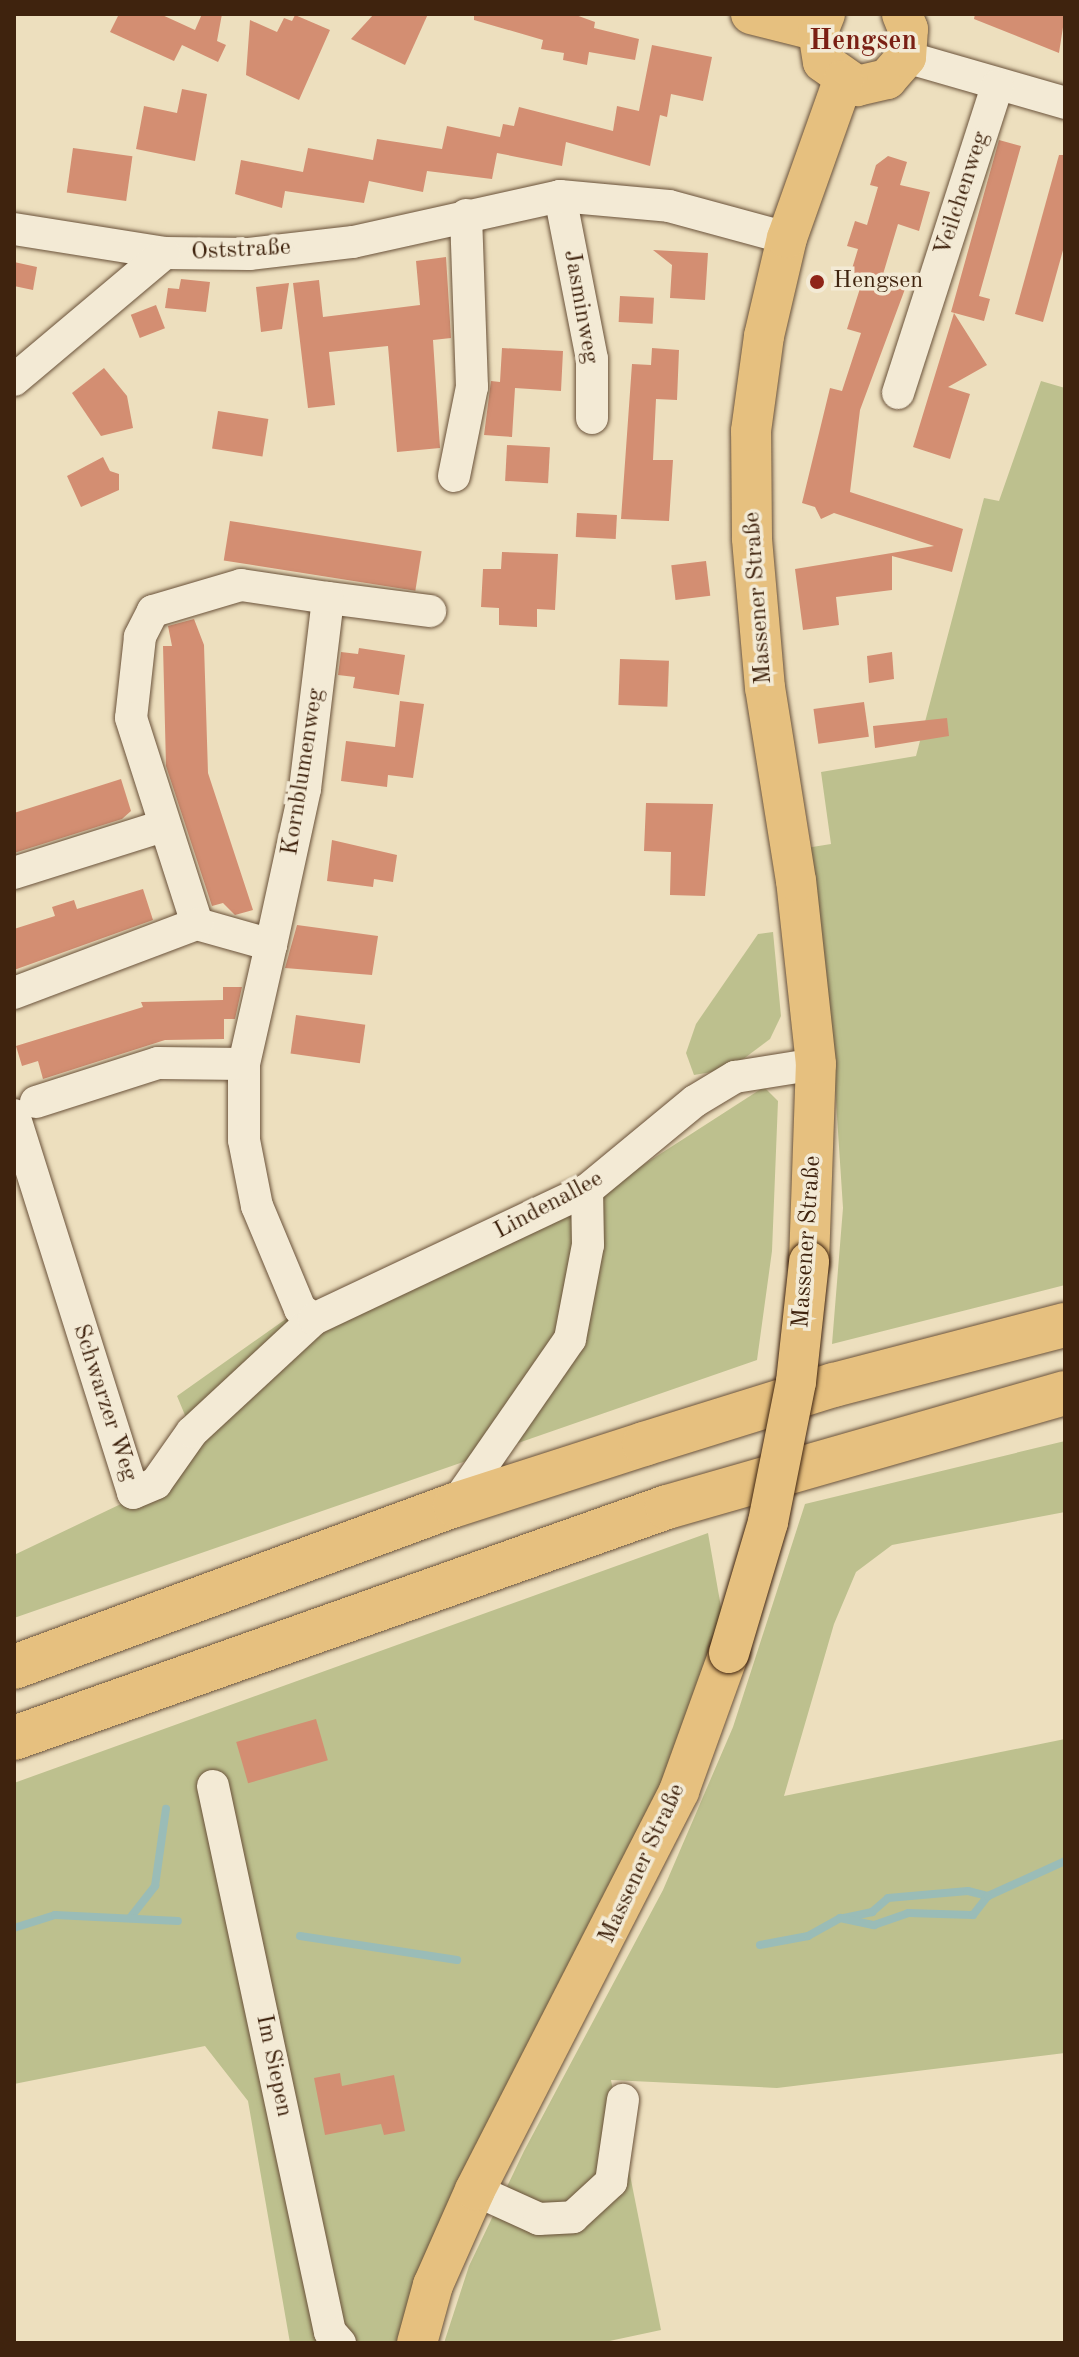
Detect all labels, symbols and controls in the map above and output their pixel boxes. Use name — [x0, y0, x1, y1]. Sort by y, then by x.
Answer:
district label: Hengsen — [809, 25, 917, 59]
street label: Veilchenweg — [929, 128, 997, 260]
street label: Oststraße — [190, 234, 292, 268]
street label: Jasminweg — [556, 248, 604, 366]
place label: Hengsen — [833, 268, 923, 296]
marker: Hengsen — [808, 273, 826, 291]
street label: Massener Straße — [739, 511, 779, 685]
street label: Kornblumenweg — [277, 686, 331, 858]
street label: Massener Straße — [788, 1155, 828, 1329]
street label: Lindenallee — [490, 1165, 608, 1247]
street label: Schwarzer Weg — [65, 1321, 143, 1485]
street label: Massener Straße — [593, 1780, 693, 1948]
street label: Im Siepen — [248, 2012, 298, 2120]

